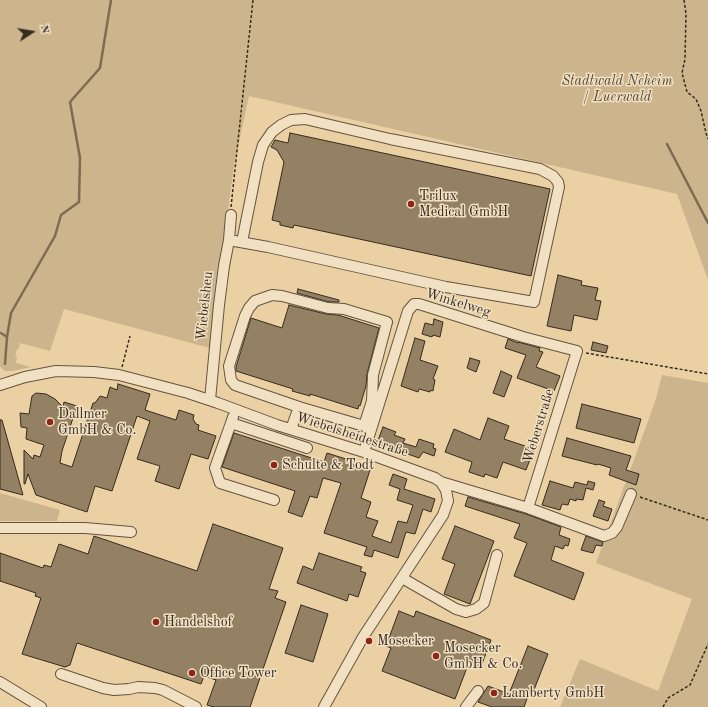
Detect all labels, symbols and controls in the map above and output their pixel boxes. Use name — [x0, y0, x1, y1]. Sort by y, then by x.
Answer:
north arrow — [12, 12, 52, 52]
text: N — [38, 24, 50, 35]
park label: Stadtwald Neheim / Luerwald — [561, 73, 673, 106]
place label: Trilux Medical GmbH — [419, 188, 508, 220]
marker: Trilux Medical GmbH — [406, 199, 416, 209]
street label: Wiebelsheu — [193, 271, 217, 341]
street label: Winkelweg — [423, 285, 493, 321]
street label: Weberstraße — [520, 387, 558, 465]
place label: Dallmer GmbH & Co. — [58, 406, 136, 438]
street label: Wiebelsheidestraße — [294, 409, 410, 461]
marker: Dallmer GmbH & Co. — [45, 417, 55, 427]
place label: Schulte & Todt — [282, 457, 374, 473]
marker: Schulte & Todt — [269, 460, 279, 470]
place label: Handelshof — [164, 614, 232, 630]
marker: Handelshof — [151, 617, 161, 627]
place label: Mosecker — [377, 633, 434, 649]
marker: Mosecker — [364, 636, 374, 646]
place label: Mosecker GmbH & Co. — [444, 640, 522, 672]
marker: Mosecker GmbH & Co. — [431, 651, 441, 661]
place label: Office Tower — [200, 665, 276, 681]
marker: Office Tower — [187, 668, 197, 678]
place label: Lamberty GmbH — [502, 685, 604, 701]
marker: Lamberty GmbH — [489, 688, 499, 698]

